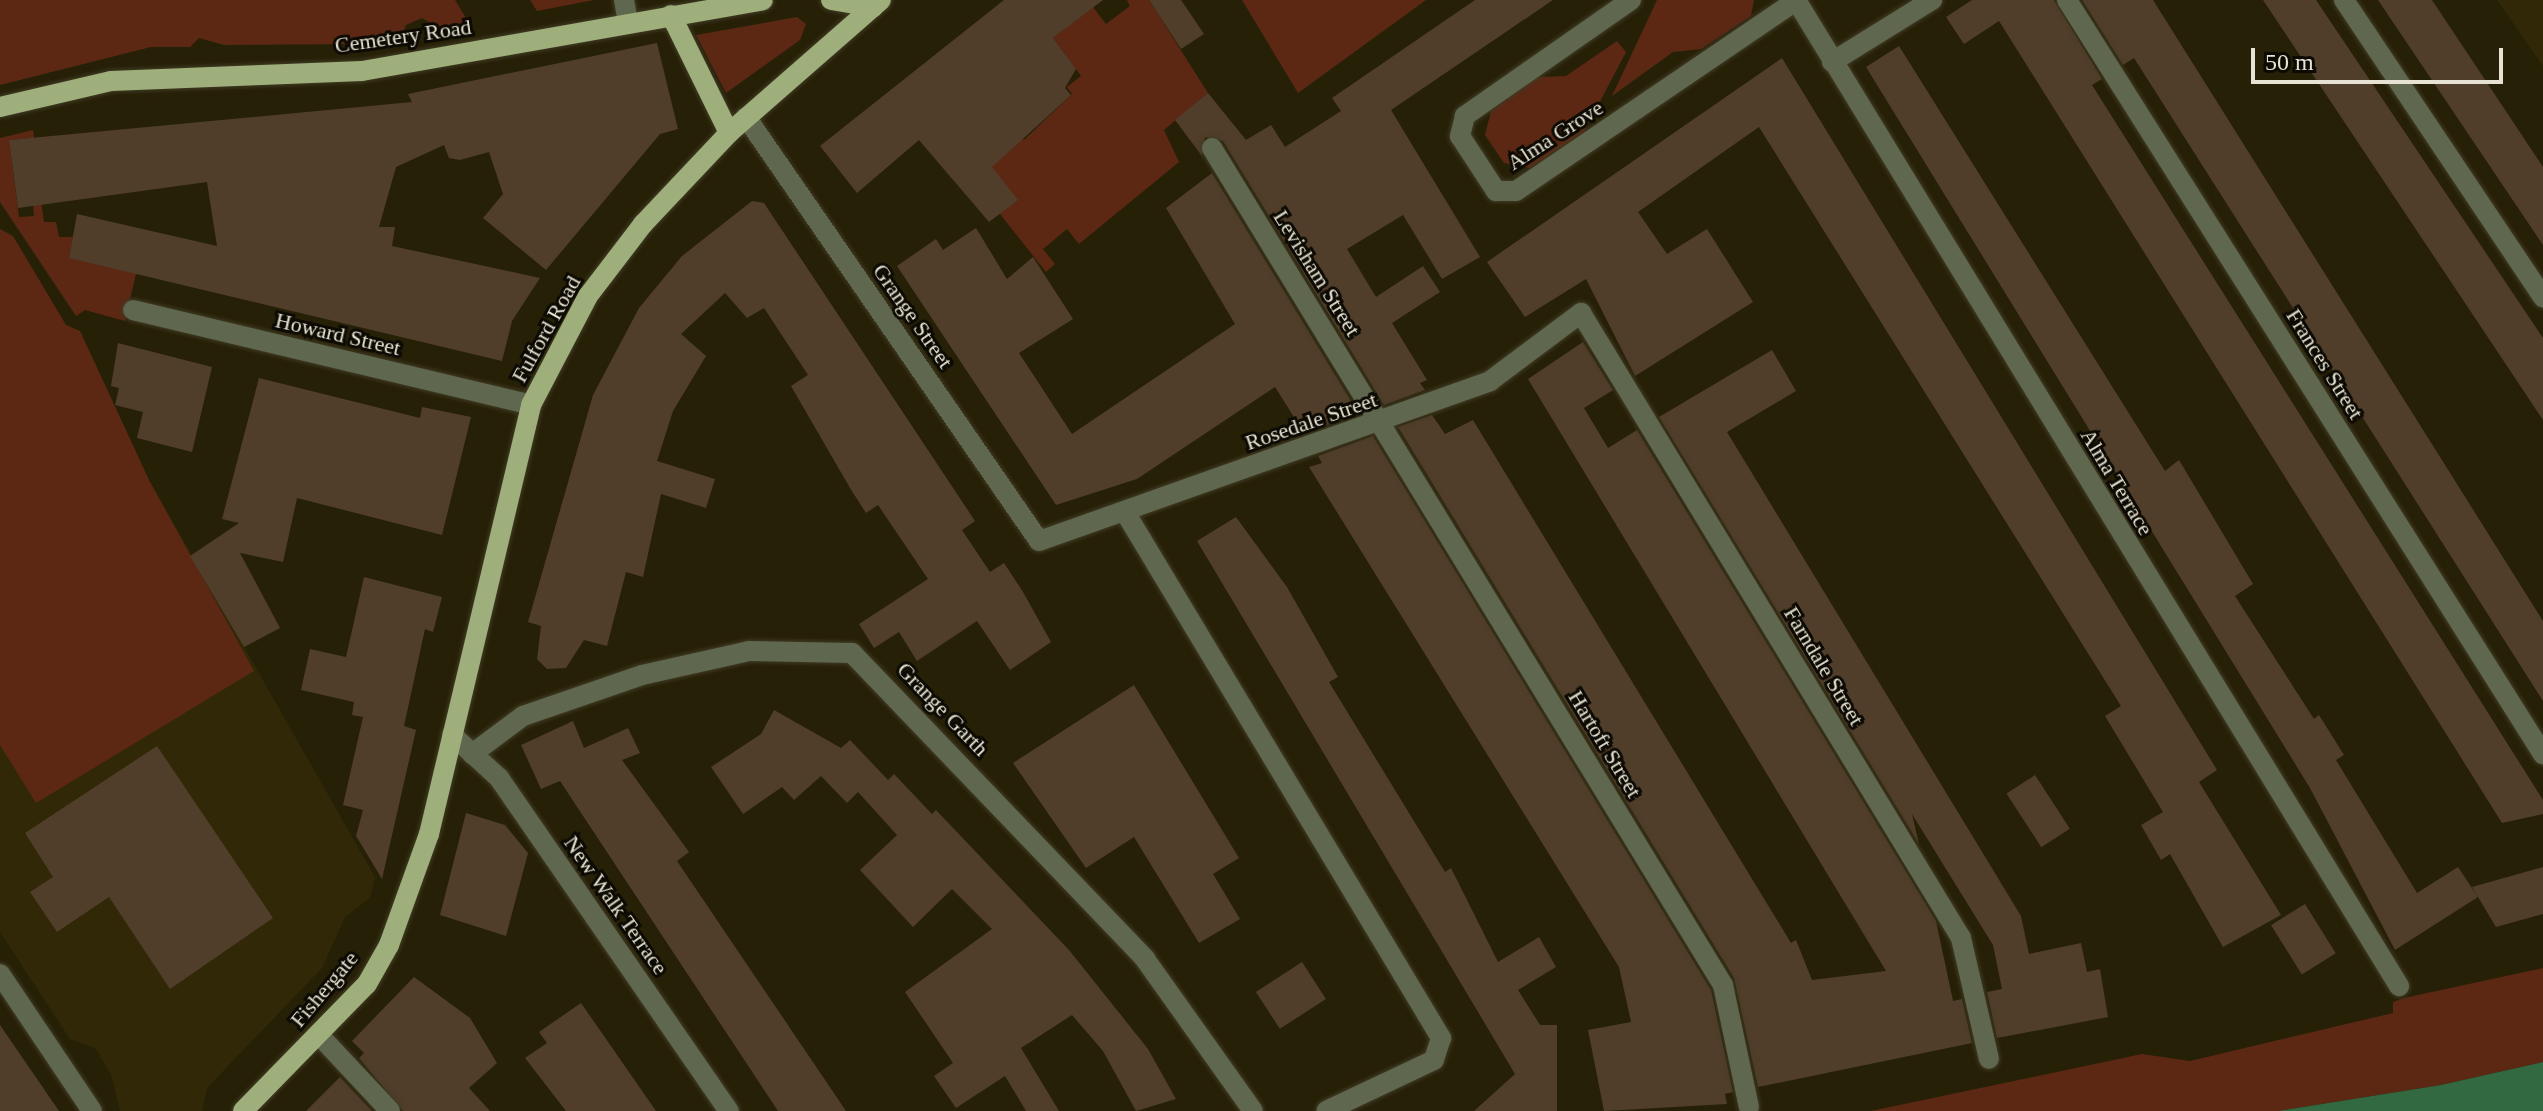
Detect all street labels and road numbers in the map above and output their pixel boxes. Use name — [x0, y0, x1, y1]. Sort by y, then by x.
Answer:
street label: Cemetery Road — [333, 13, 473, 59]
street label: Alma Grove — [1502, 94, 1608, 176]
street label: Levisham Street — [1268, 205, 1366, 341]
street label: Grange Street — [867, 259, 959, 373]
street label: Fulford Road — [506, 271, 586, 387]
street label: Frances Street — [2281, 304, 2369, 424]
street label: Howard Street — [273, 307, 403, 361]
street label: Rosedale Street — [1242, 386, 1380, 456]
street label: Alma Terrace — [2075, 424, 2159, 540]
street label: Farndale Street — [1778, 602, 1870, 730]
street label: Grange Garth — [892, 657, 994, 761]
street label: Hartoft Street — [1563, 686, 1647, 802]
street label: New Walk Terrace — [558, 830, 674, 980]
street label: Fishergate — [285, 946, 363, 1032]

